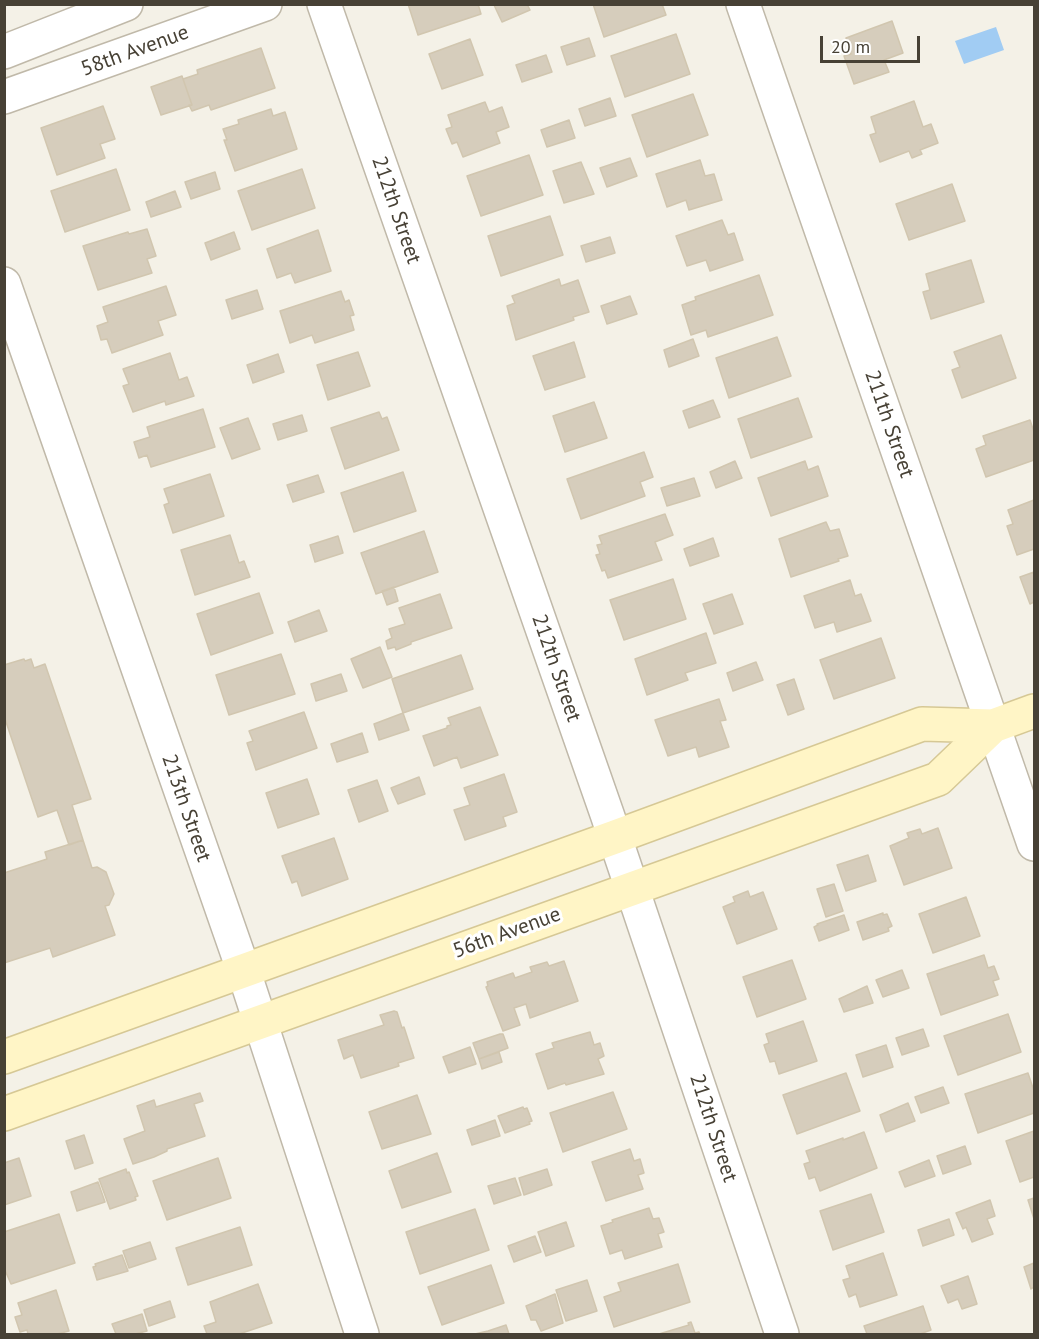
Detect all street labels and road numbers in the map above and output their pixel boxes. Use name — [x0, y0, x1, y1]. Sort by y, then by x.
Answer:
street label: 58th Avenue — [78, 20, 192, 82]
street label: 212th Street — [366, 153, 426, 267]
street label: 211th Street — [859, 367, 919, 481]
street label: 212th Street — [526, 611, 586, 725]
street label: 213th Street — [156, 751, 216, 865]
street label: 56th Avenue — [450, 902, 564, 964]
street label: 212th Street — [684, 1071, 742, 1185]

